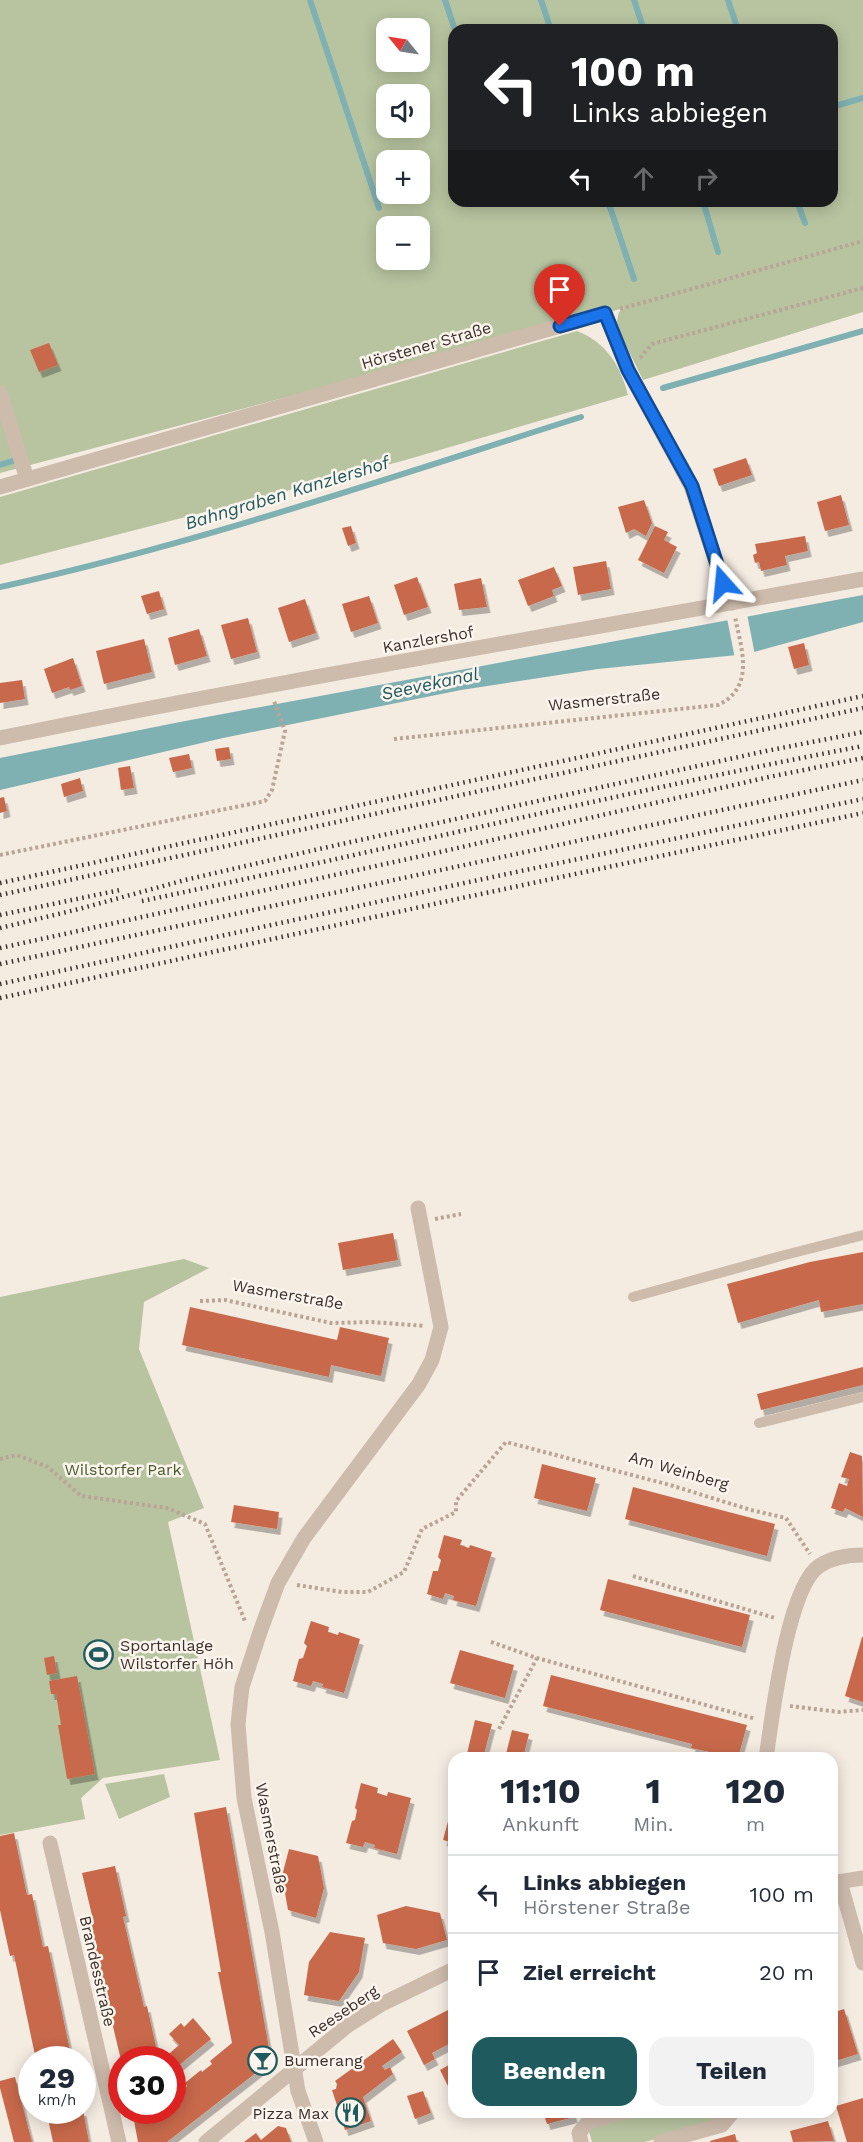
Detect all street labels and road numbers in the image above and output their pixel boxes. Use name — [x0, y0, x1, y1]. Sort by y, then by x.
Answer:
street label: Hörstener Straße — [359, 318, 493, 373]
street label: Kanzlershof — [381, 622, 476, 657]
street label: Wasmerstraße — [547, 684, 661, 715]
street label: Wasmerstraße — [231, 1275, 345, 1314]
street label: Am Weinberg — [627, 1447, 731, 1494]
street label: Wasmerstraße — [251, 1781, 292, 1895]
street label: Brandesstraße — [76, 1914, 119, 2028]
street label: Reeseberg — [305, 1981, 382, 2042]

